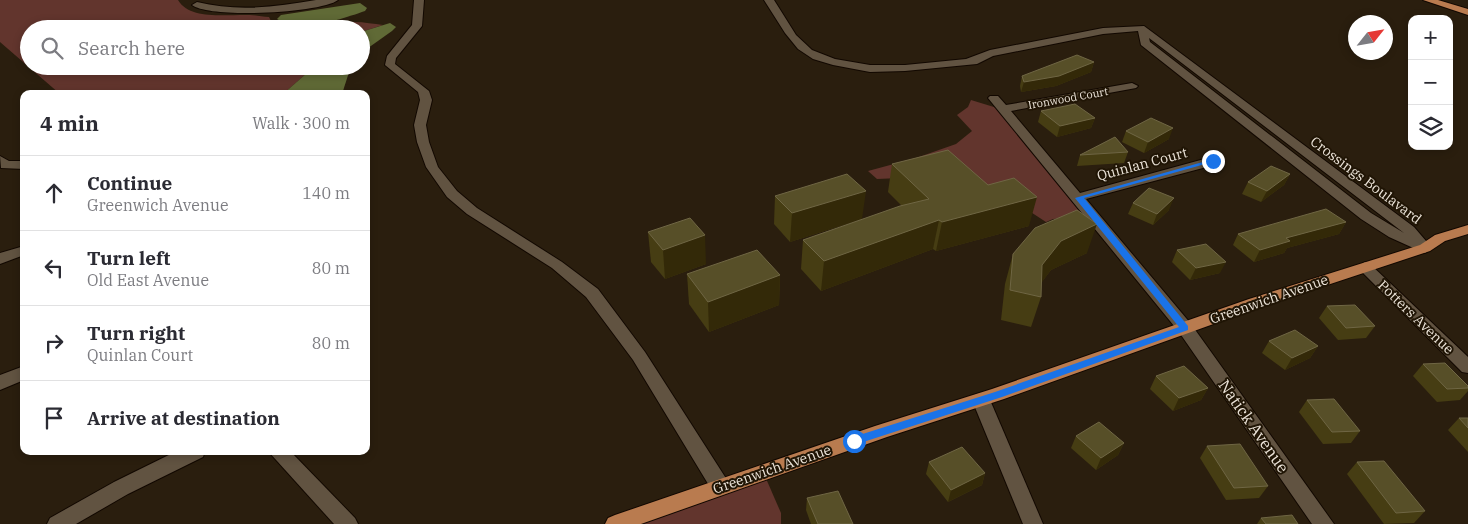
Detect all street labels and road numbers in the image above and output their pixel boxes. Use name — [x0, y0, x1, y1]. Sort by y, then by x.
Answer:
street label: Ironwood Court — [1027, 84, 1109, 112]
street label: Crossings Boulavard — [1307, 132, 1426, 228]
street label: Quinlan Court — [1095, 143, 1189, 185]
street label: Greenwich Avenue — [1208, 270, 1330, 328]
street label: Potters Avenue — [1374, 276, 1458, 358]
street label: Natick Avenue — [1214, 376, 1294, 476]
street label: Greenwich Avenue — [711, 440, 833, 498]

